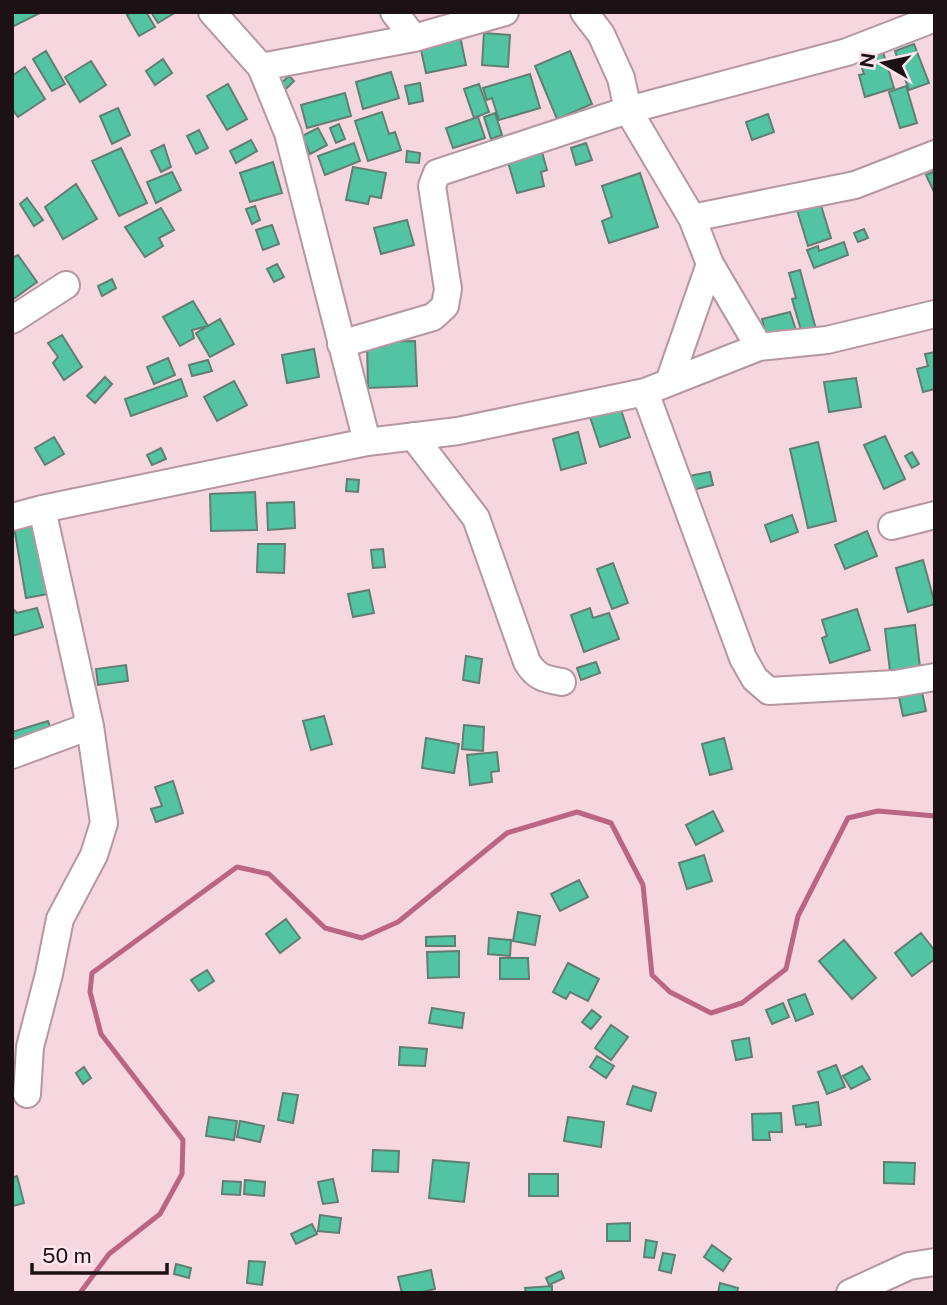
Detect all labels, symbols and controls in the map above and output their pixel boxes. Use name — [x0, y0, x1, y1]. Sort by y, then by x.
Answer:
north arrow — [849, 28, 919, 98]
text: N — [855, 51, 879, 69]
scale bar — [32, 1232, 166, 1276]
text: 50 m — [42, 1243, 92, 1268]

